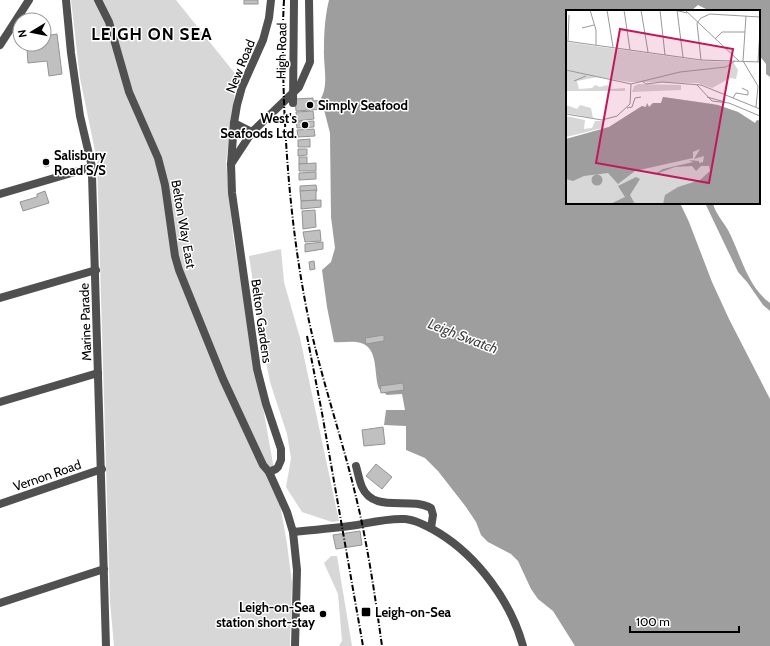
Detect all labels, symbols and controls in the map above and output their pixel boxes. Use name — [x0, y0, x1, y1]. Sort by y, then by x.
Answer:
inset map — [566, 10, 760, 204]
north arrow — [12, 12, 52, 52]
street label: High Road — [273, 23, 289, 79]
district label: LEIGH ON SEA — [91, 24, 213, 44]
text: N — [15, 29, 30, 39]
street label: New Road — [222, 37, 258, 95]
place label: Simply Seafood — [318, 97, 408, 113]
marker: Simply Seafood — [305, 100, 315, 110]
place label: West's Seafoods Ltd. — [220, 110, 297, 141]
marker: West's Seafoods Ltd. — [300, 120, 310, 130]
place label: Salisbury Road S/S — [54, 147, 106, 178]
marker: Salisbury Road S/S — [41, 157, 51, 167]
street label: Belton Way East — [168, 179, 200, 270]
street label: Belton Gardens — [248, 278, 276, 365]
street label: Marine Parade — [76, 282, 94, 361]
water label: Leigh Swatch — [426, 314, 500, 358]
street label: Vernon Road — [11, 456, 83, 494]
place label: Leigh-on-Sea station short-stay — [216, 599, 316, 630]
place label: Leigh-on-Sea — [375, 604, 452, 620]
marker: Leigh-on-Sea — [360, 606, 372, 618]
scale bar — [630, 608, 739, 634]
marker: Leigh-on-Sea station short-stay — [318, 609, 328, 619]
text: 100 m — [636, 614, 670, 629]

